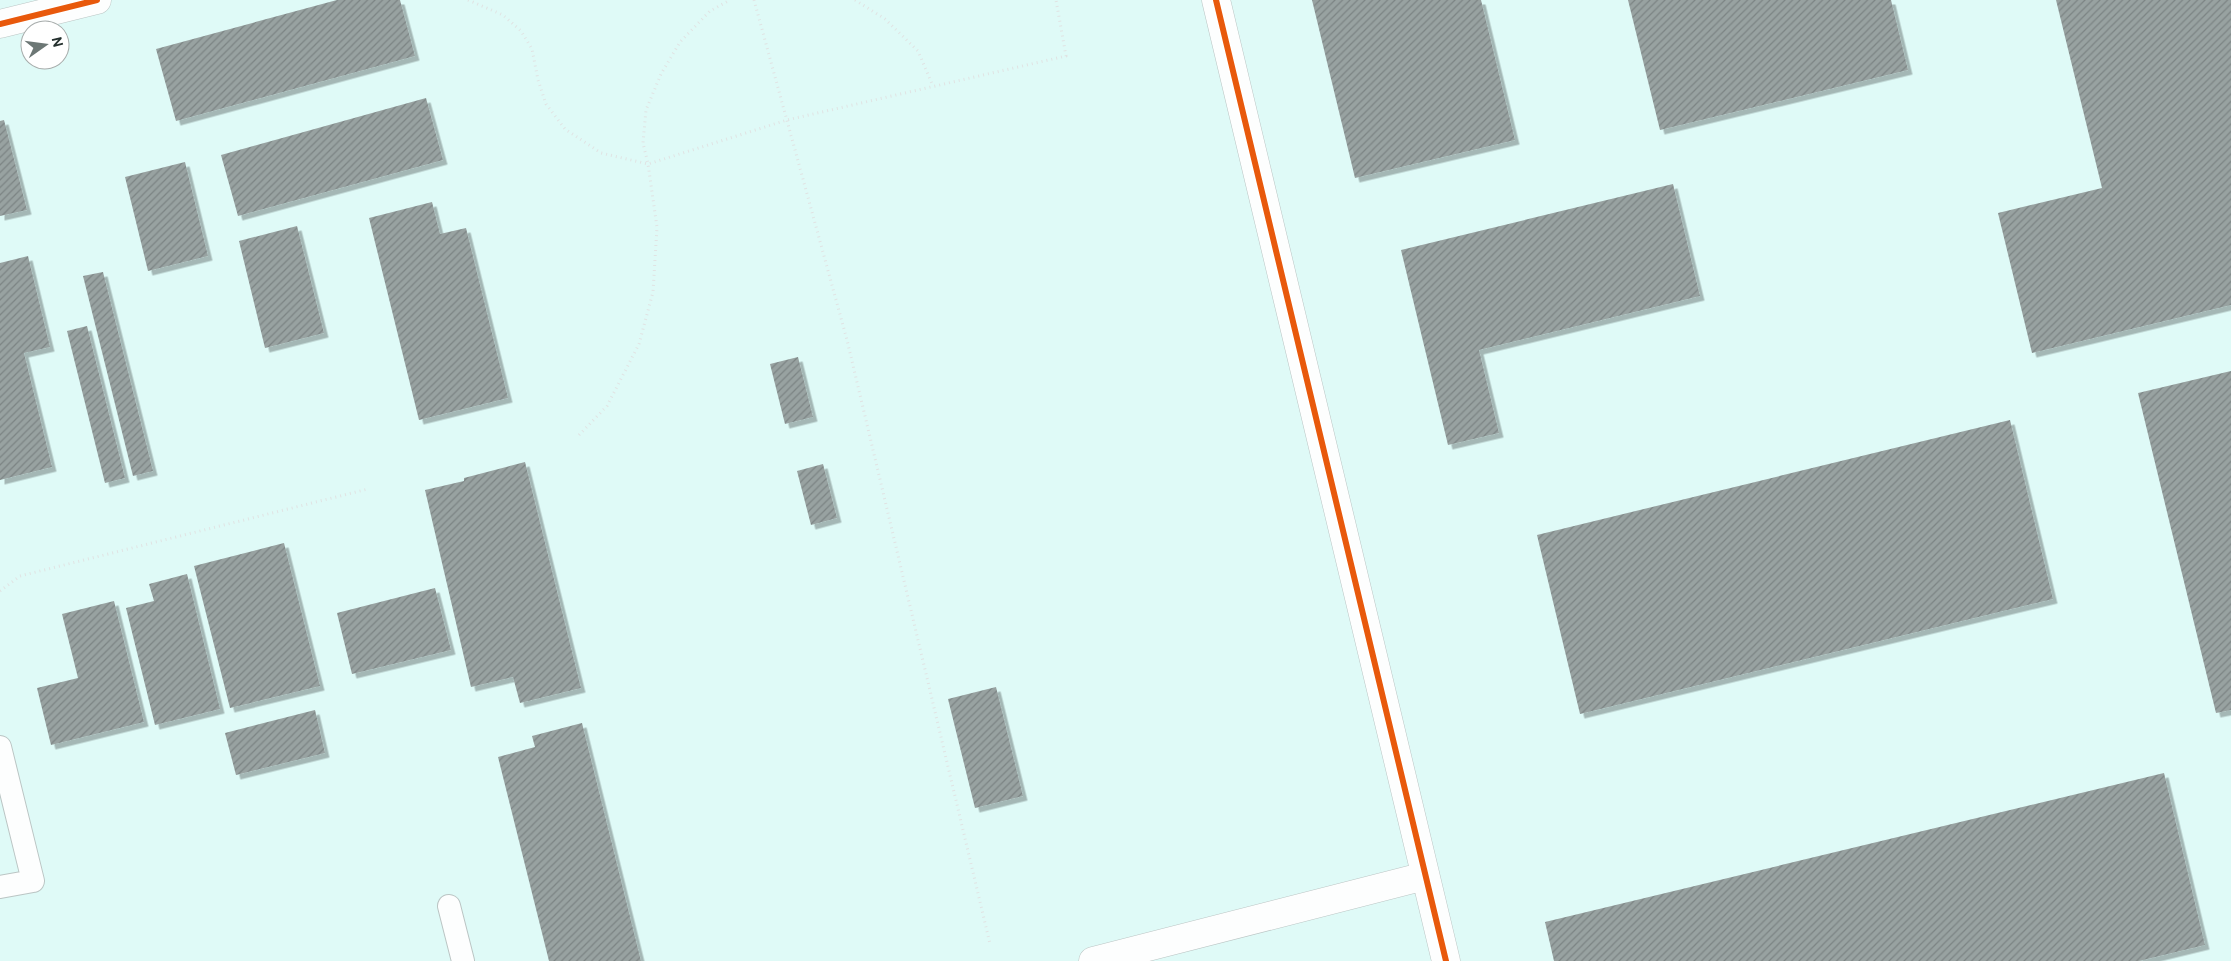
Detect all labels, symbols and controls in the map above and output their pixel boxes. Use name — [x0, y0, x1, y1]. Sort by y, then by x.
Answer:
north arrow — [20, 20, 70, 70]
text: N — [47, 35, 66, 49]

